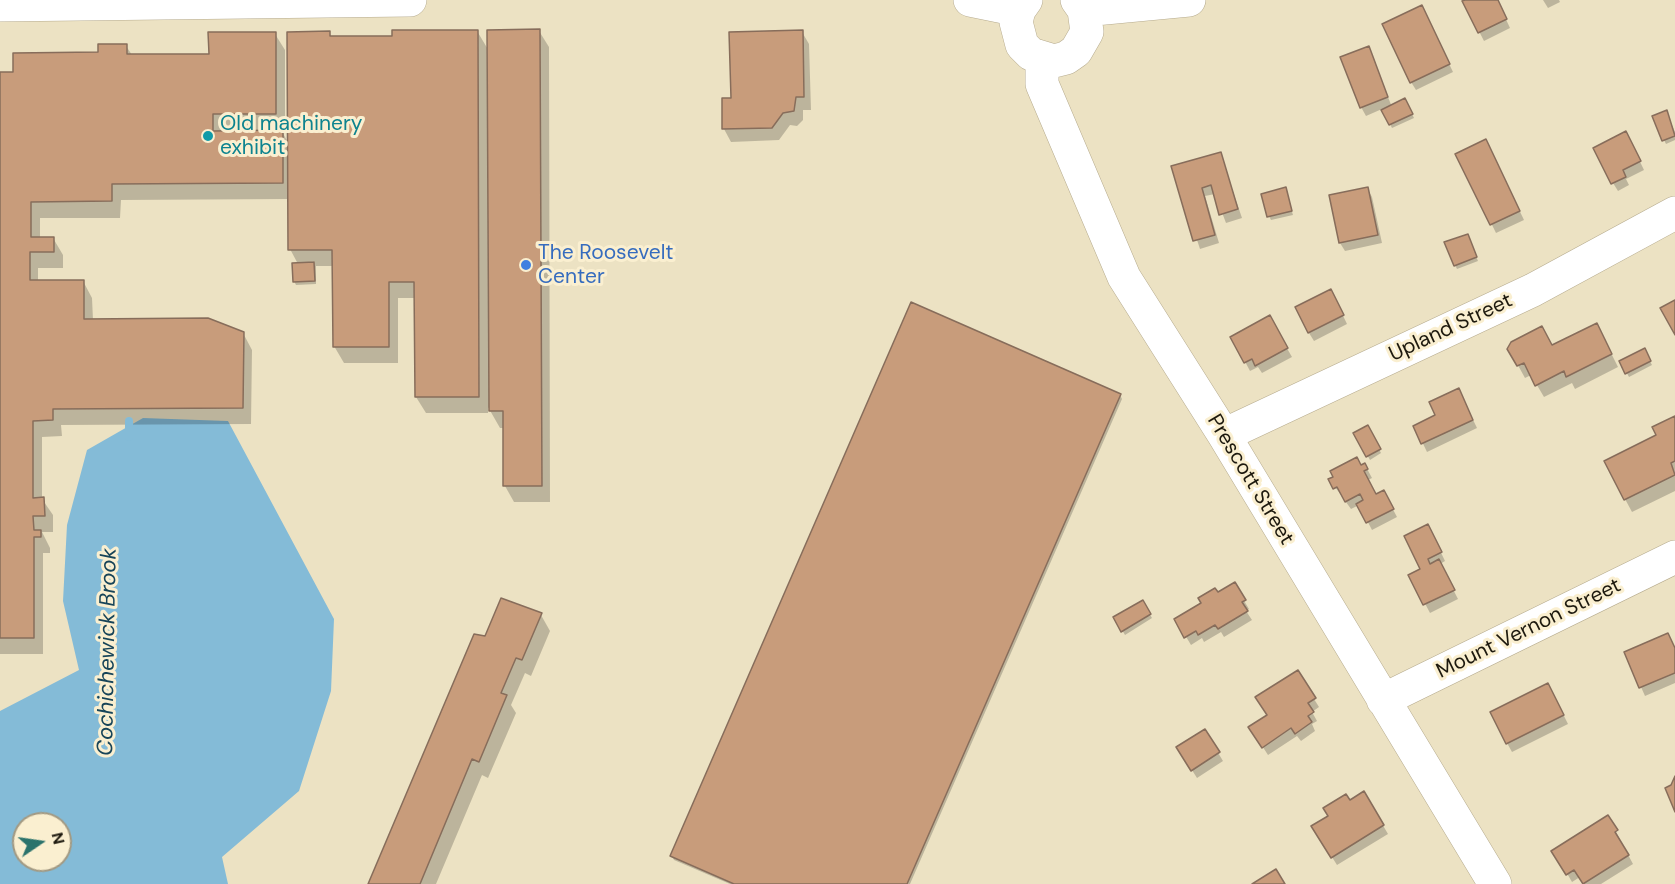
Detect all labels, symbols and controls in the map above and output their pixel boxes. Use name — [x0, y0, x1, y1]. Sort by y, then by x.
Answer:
place label: Old machinery exhibit — [220, 111, 362, 161]
marker: Old machinery exhibit — [201, 129, 215, 143]
place label: The Roosevelt Center — [538, 240, 674, 290]
marker: The Roosevelt Center — [519, 258, 533, 272]
street label: Upland Street — [1385, 288, 1517, 368]
street label: Prescott Street — [1201, 410, 1299, 550]
water label: Cochichewick Brook — [93, 548, 123, 756]
street label: Mount Vernon Street — [1433, 573, 1625, 685]
north arrow — [12, 812, 72, 872]
text: N — [47, 830, 70, 846]

